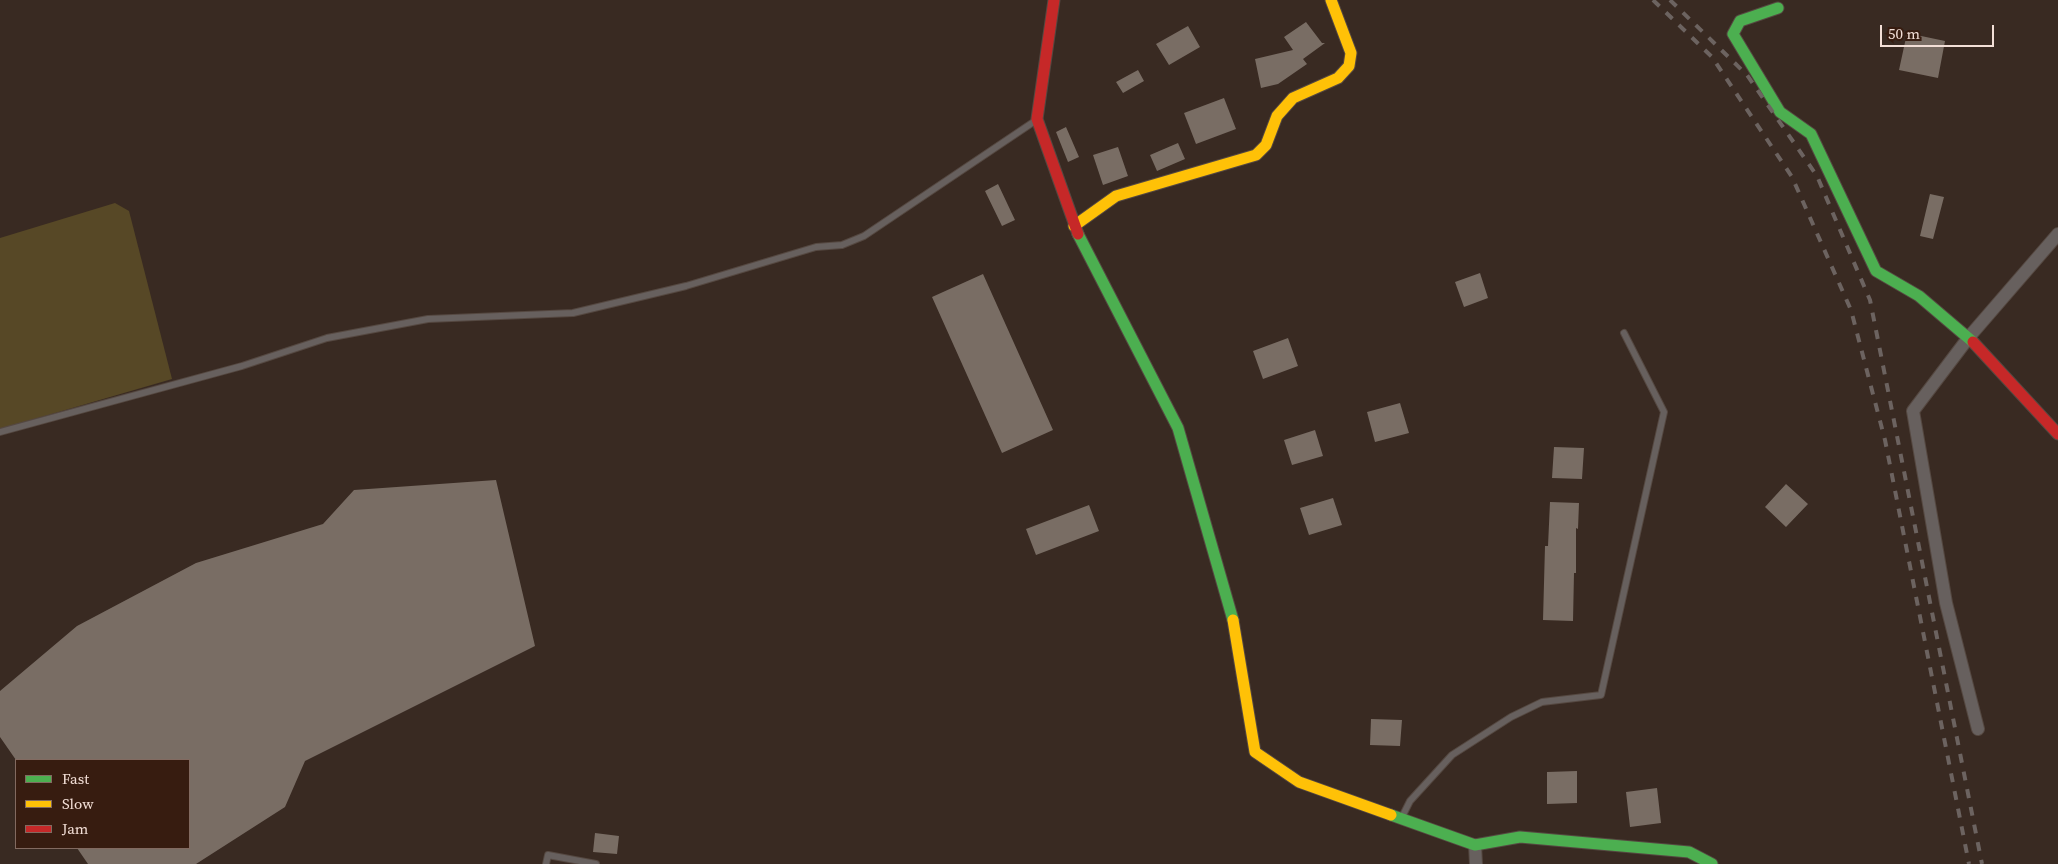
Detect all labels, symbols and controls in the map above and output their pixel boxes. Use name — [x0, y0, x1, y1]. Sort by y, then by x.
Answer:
scale bar — [1883, 15, 1997, 47]
text: 50 m — [1888, 23, 1920, 44]
legend — [15, 759, 190, 849]
text: Fast — [62, 768, 89, 789]
text: Slow — [62, 793, 94, 814]
text: Jam — [62, 818, 88, 839]

